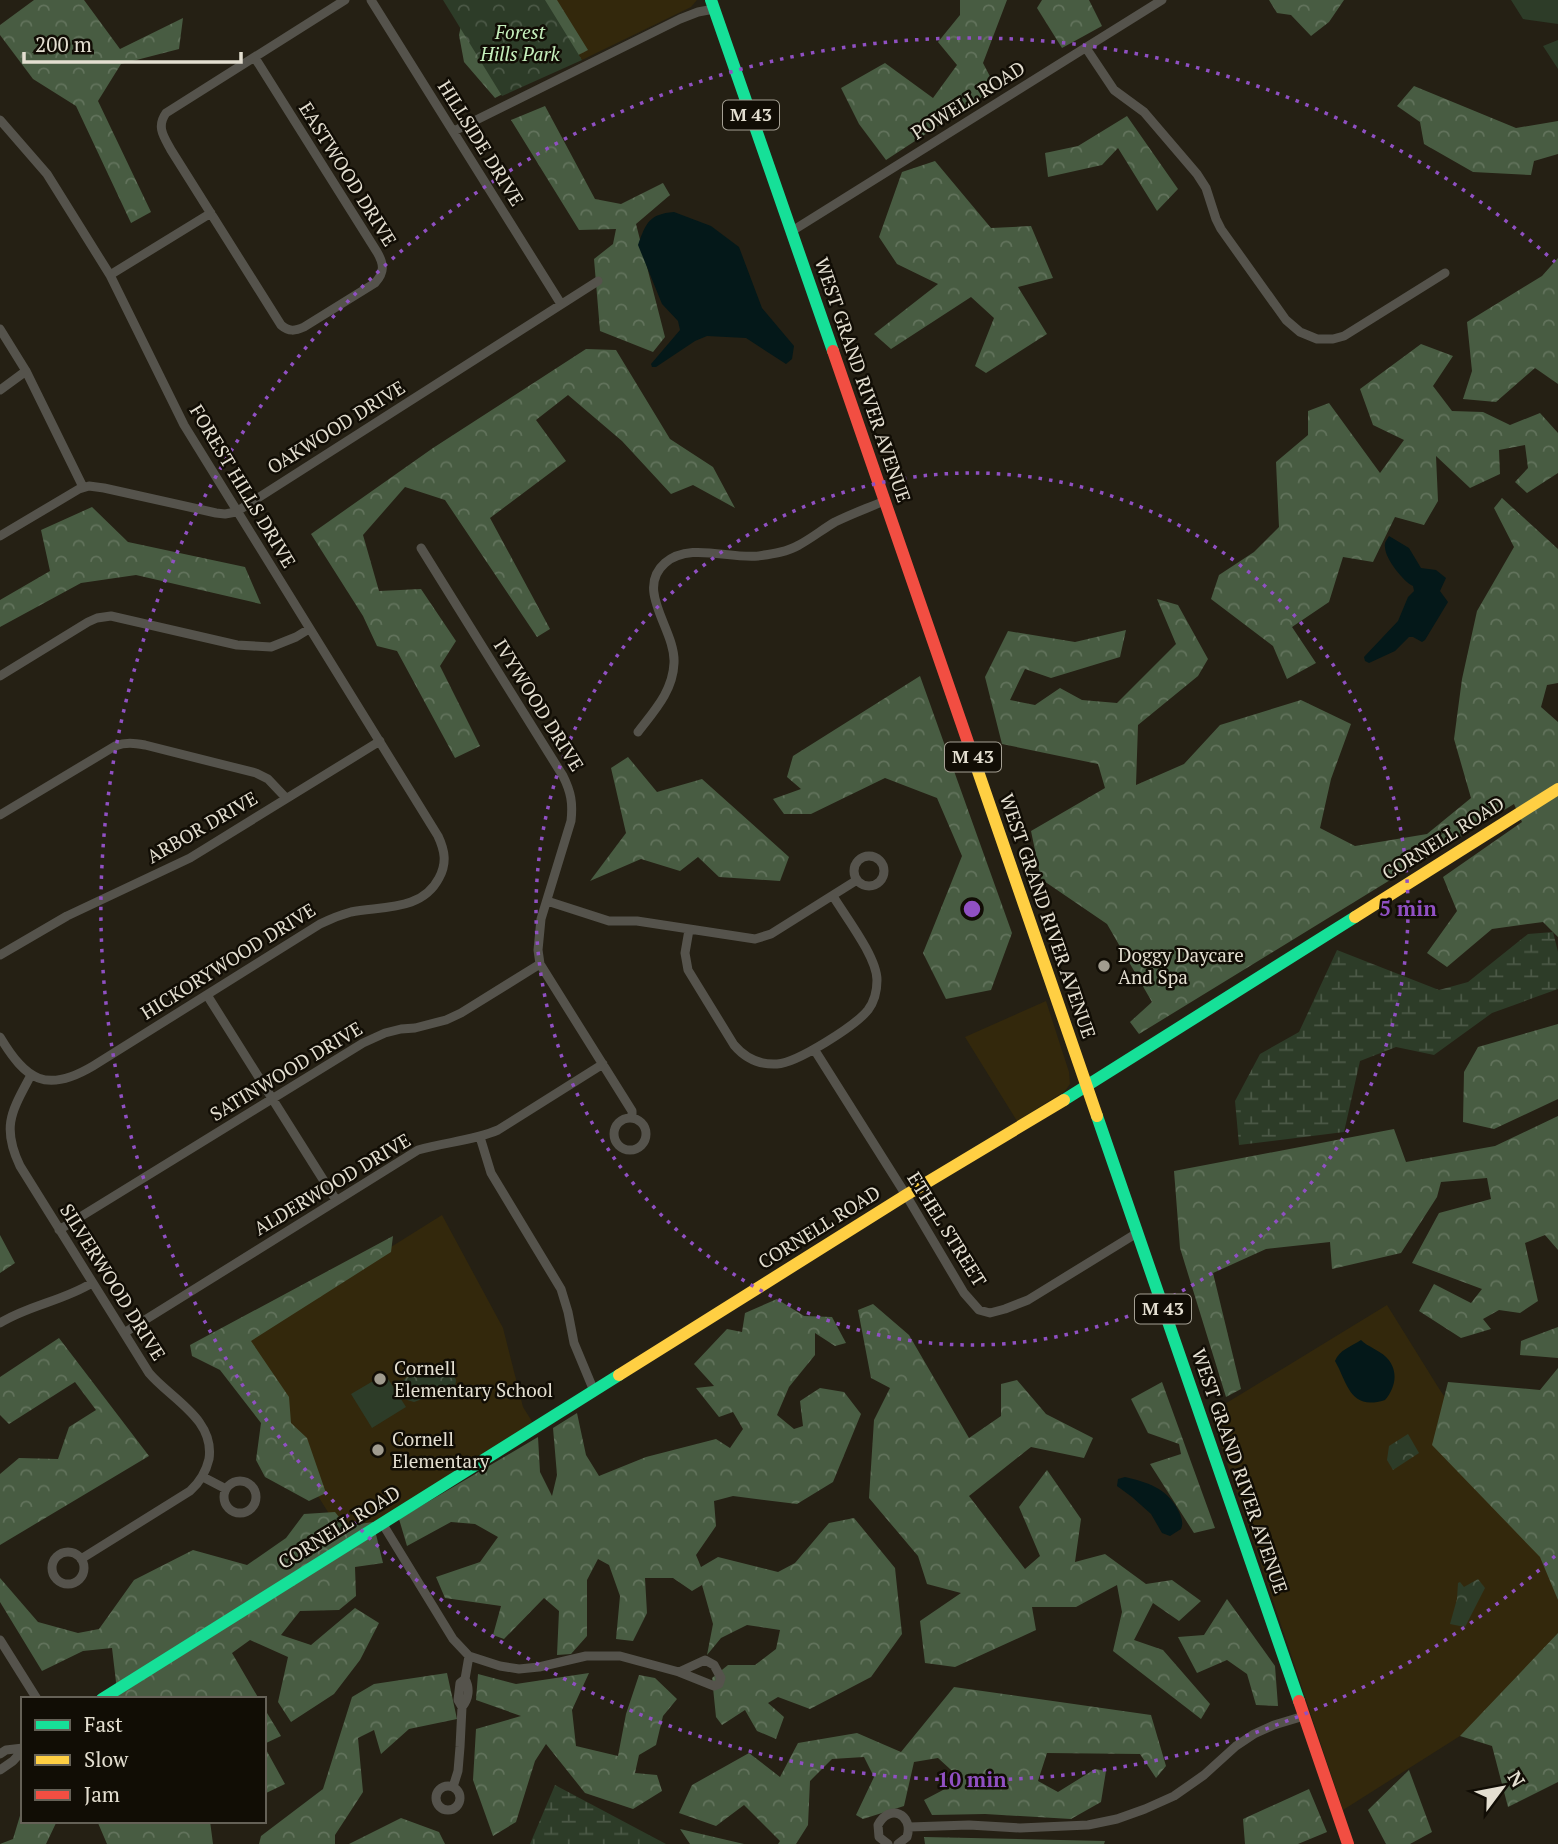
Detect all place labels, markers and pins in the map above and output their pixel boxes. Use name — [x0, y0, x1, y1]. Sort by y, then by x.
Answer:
centre of rings — [960, 897, 984, 921]
place label: Doggy Daycare And Spa — [1118, 942, 1244, 989]
marker: Doggy Daycare And Spa — [1096, 958, 1112, 974]
place label: Cornell Elementary School — [394, 1355, 553, 1402]
marker: Cornell Elementary School — [372, 1371, 388, 1387]
place label: Cornell Elementary — [392, 1426, 490, 1473]
marker: Cornell Elementary — [370, 1442, 386, 1458]

